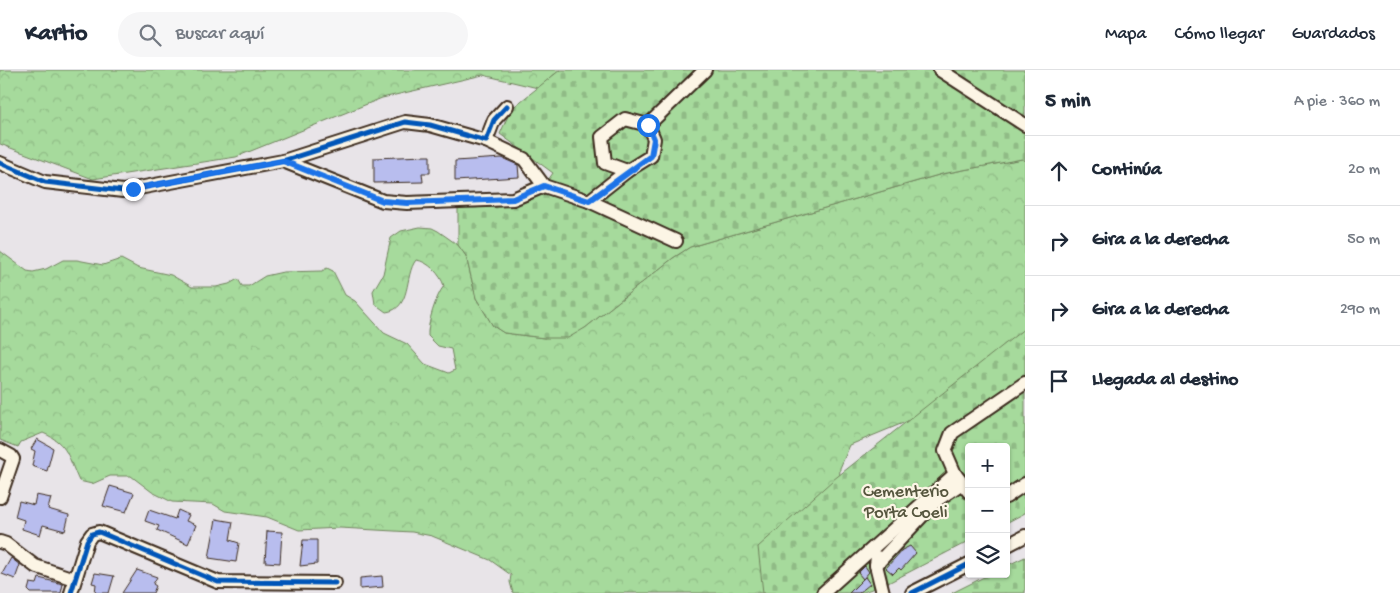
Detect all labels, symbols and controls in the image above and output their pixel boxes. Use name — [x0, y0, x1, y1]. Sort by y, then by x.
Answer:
search box — [118, 12, 468, 57]
text: Kartio — [25, 20, 88, 49]
icon: search — [136, 21, 164, 49]
text: Buscar aquí — [176, 23, 264, 46]
text: Mapa — [1105, 24, 1146, 45]
text: Cómo llegar — [1174, 24, 1264, 45]
text: Guardados — [1292, 24, 1375, 45]
text: 5 min — [1045, 90, 1090, 115]
text: A pie · 360 m — [1294, 93, 1380, 112]
route start — [637, 114, 660, 137]
icon: ahead — [1045, 157, 1073, 185]
text: Continúa — [1092, 159, 1162, 182]
text: 20 m — [1348, 161, 1380, 180]
route end — [122, 178, 145, 201]
icon: right — [1045, 227, 1073, 255]
text: Gira a la derecha — [1092, 229, 1229, 252]
text: 50 m — [1347, 231, 1380, 250]
icon: right — [1045, 297, 1073, 325]
text: Gira a la derecha — [1092, 299, 1229, 322]
text: 290 m — [1340, 301, 1380, 320]
icon: arrive — [1045, 367, 1073, 395]
text: Llegada al destino — [1092, 369, 1238, 392]
map controls — [965, 443, 1010, 578]
button: + — [965, 443, 1010, 488]
park label: Cementerio Porta Coeli — [863, 482, 949, 524]
button: − — [965, 488, 1010, 533]
button: layers — [965, 533, 1010, 578]

